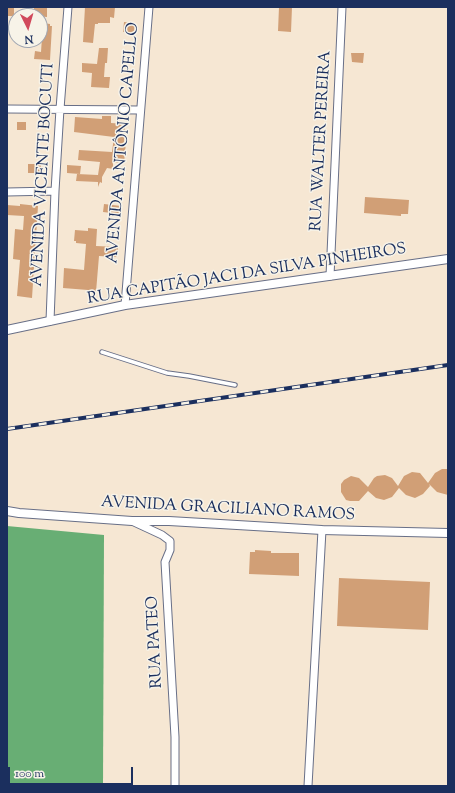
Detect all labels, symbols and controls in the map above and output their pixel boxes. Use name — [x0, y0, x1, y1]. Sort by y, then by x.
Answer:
north arrow — [8, 8, 48, 48]
street label: AVENIDA ANTÔNIO CAPELLO — [104, 22, 144, 264]
text: N — [24, 31, 34, 47]
street label: RUA WALTER PEREIRA — [308, 50, 336, 232]
street label: AVENIDA VICENTE BOCUTI — [29, 63, 59, 287]
street label: RUA CAPITÃO JACI DA SILVA PINHEIROS — [86, 240, 408, 310]
street label: AVENIDA GRACILIANO RAMOS — [100, 494, 356, 526]
street label: RUA PATEO — [144, 595, 168, 689]
scale bar — [10, 759, 135, 785]
text: 100 m — [15, 765, 44, 783]

